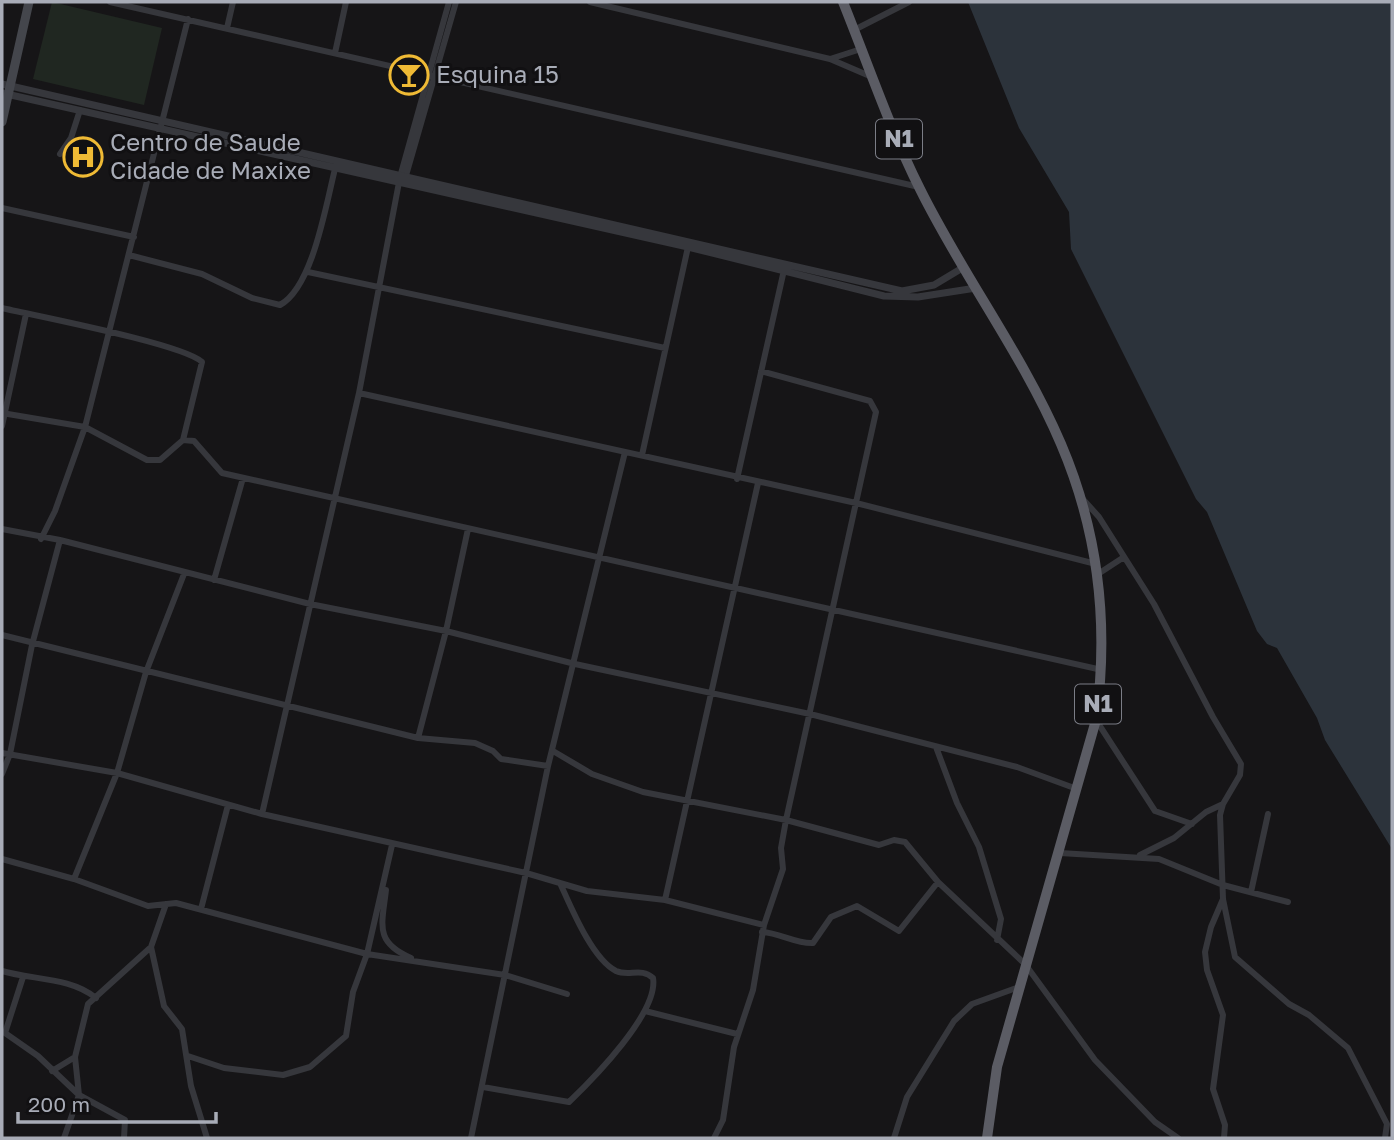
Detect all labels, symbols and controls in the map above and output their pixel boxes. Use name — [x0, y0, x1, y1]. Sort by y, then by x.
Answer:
bar icon: Esquina 15 — [388, 54, 430, 96]
place label: Esquina 15 — [436, 59, 559, 88]
road number: N1 — [876, 120, 922, 158]
place label: Centro de Saude Cidade de Maxixe — [110, 127, 311, 184]
hospital icon: Centro de Saude Cidade de Maxixe — [62, 136, 104, 178]
road number: N1 — [1075, 684, 1121, 724]
scale bar — [18, 1080, 215, 1124]
text: 200 m — [28, 1091, 90, 1117]

